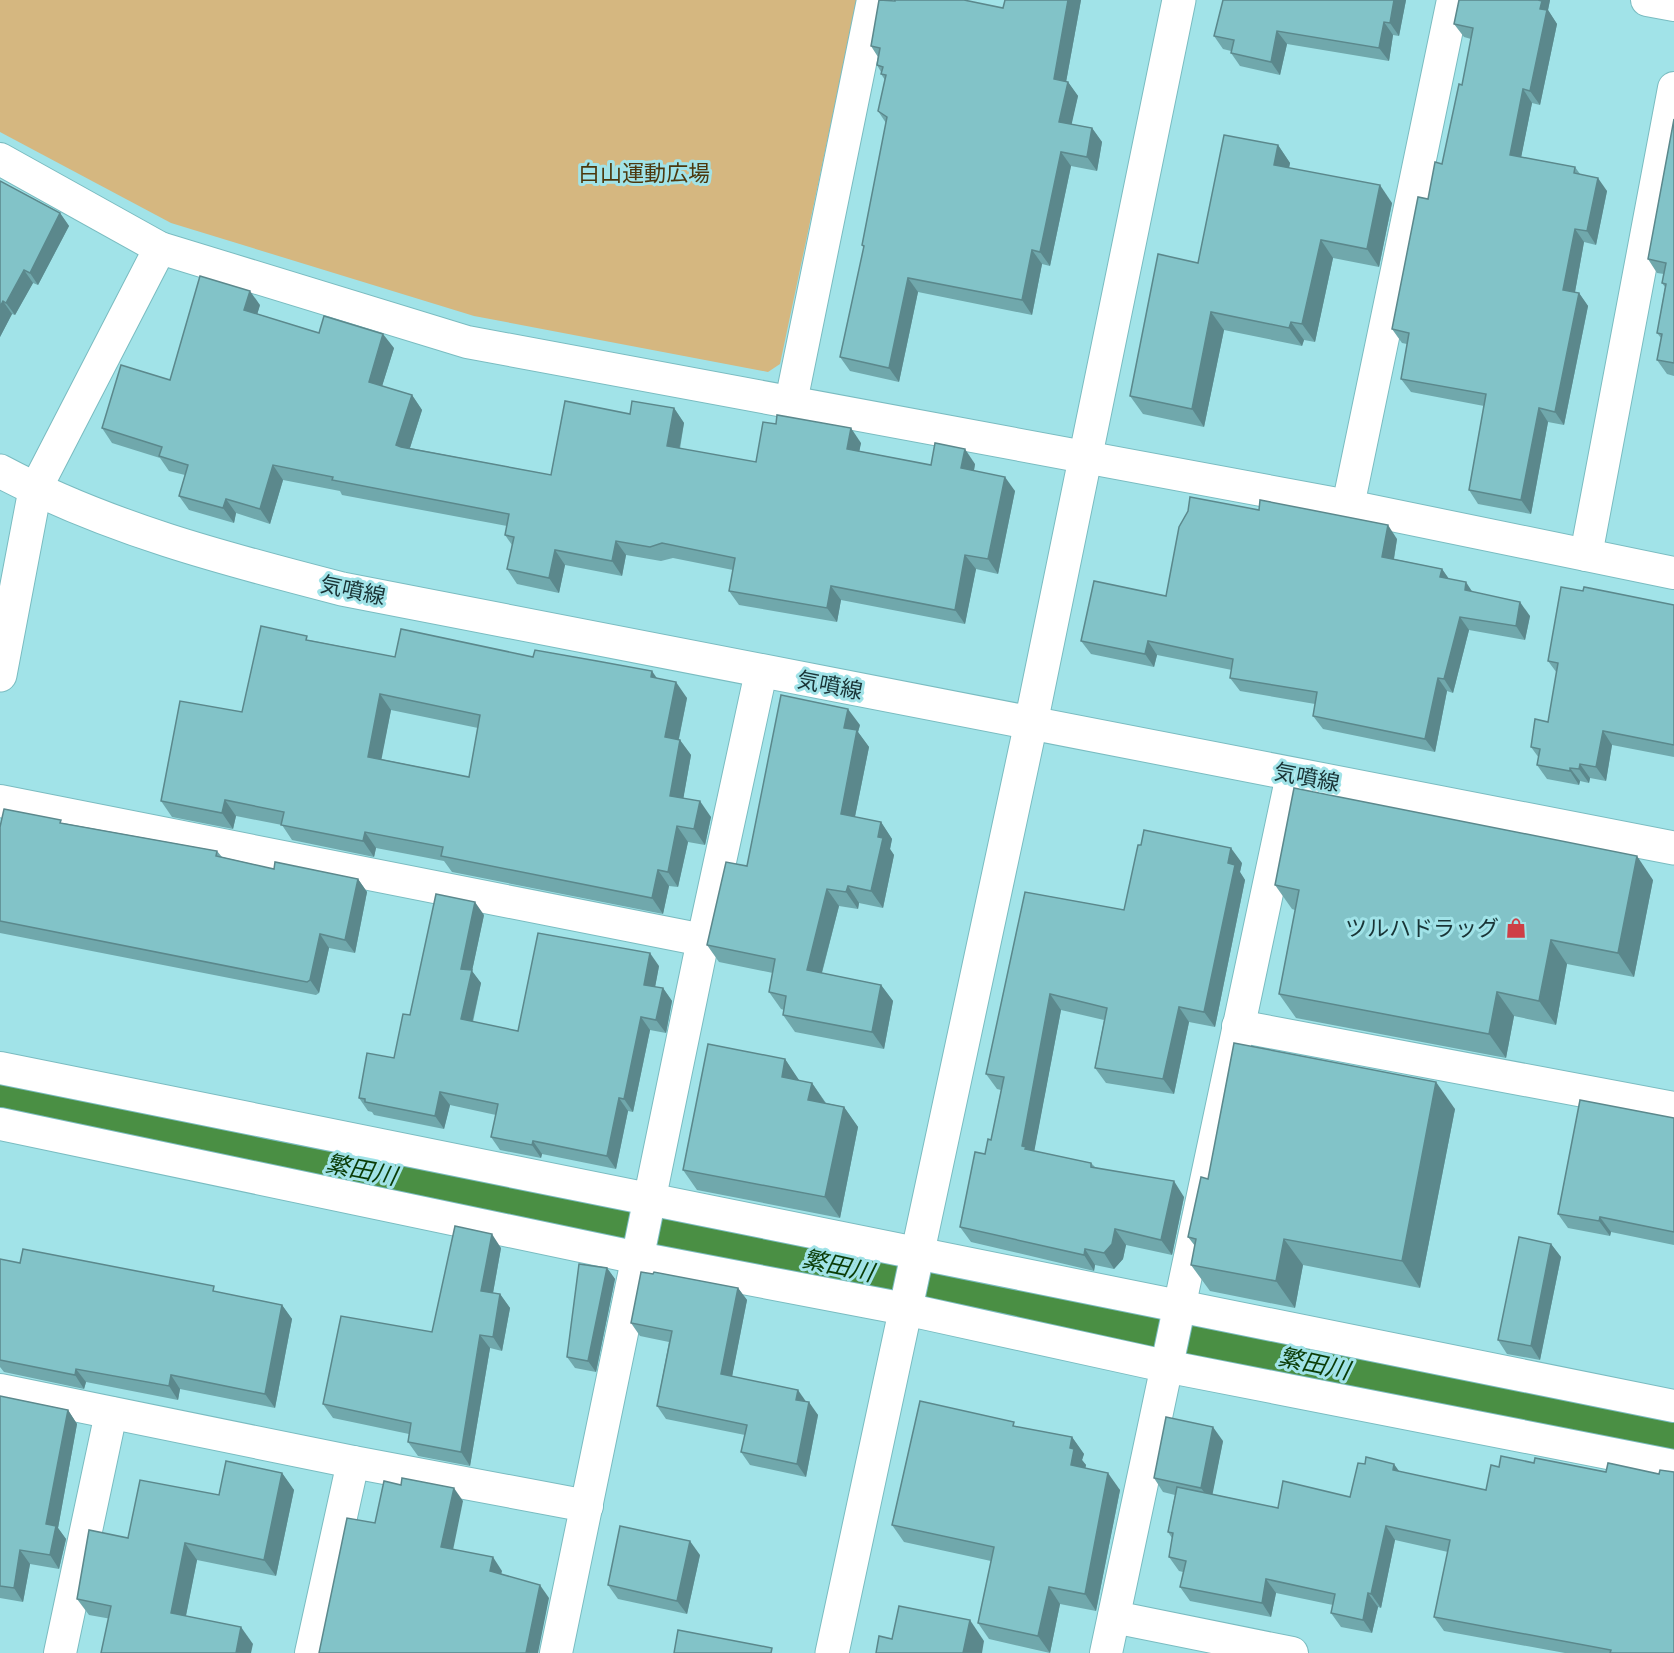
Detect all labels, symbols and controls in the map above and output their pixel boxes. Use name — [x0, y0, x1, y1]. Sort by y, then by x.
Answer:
park label: 白山運動広場 — [578, 159, 710, 187]
street label: 気噴線 — [318, 569, 388, 611]
street label: 気噴線 — [795, 665, 865, 705]
street label: 気噴線 — [1272, 757, 1342, 797]
place label: ツルハドラッグ — [1345, 914, 1499, 942]
shop icon: ツルハドラッグ — [1504, 916, 1528, 940]
water label: 繁田川 — [323, 1147, 402, 1192]
water label: 繁田川 — [800, 1243, 879, 1289]
water label: 繁田川 — [1276, 1341, 1355, 1387]

